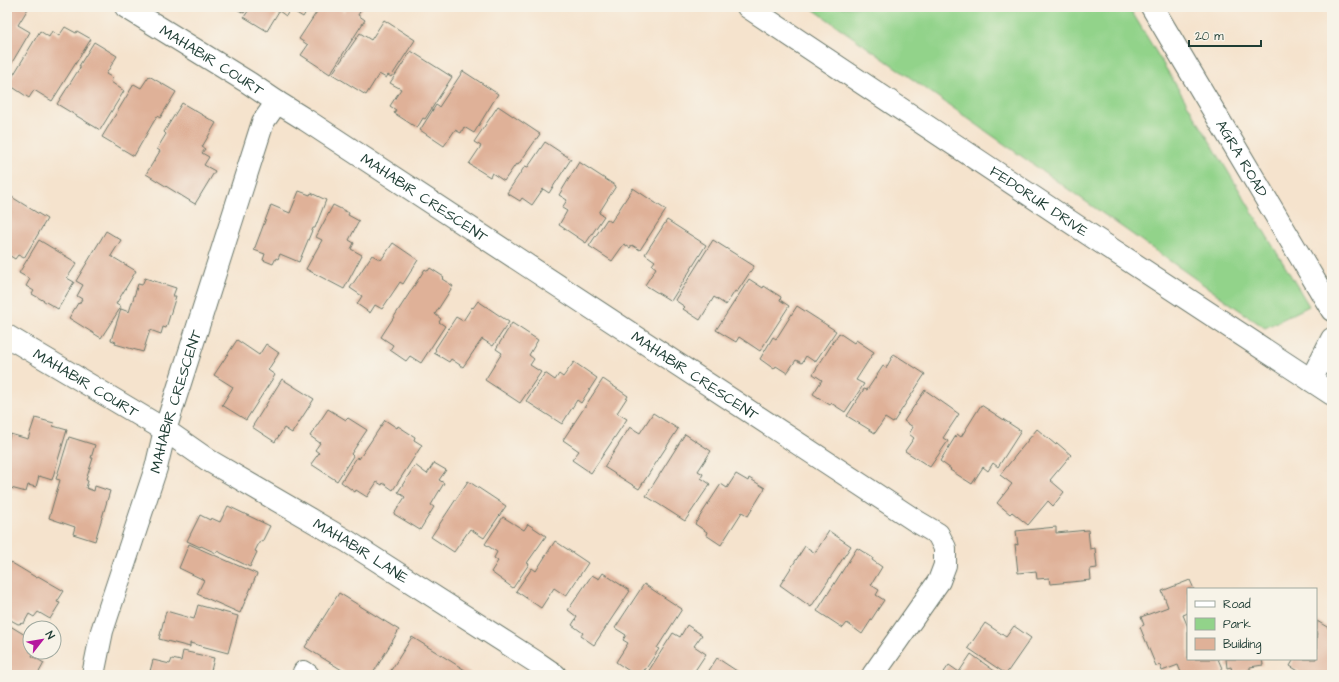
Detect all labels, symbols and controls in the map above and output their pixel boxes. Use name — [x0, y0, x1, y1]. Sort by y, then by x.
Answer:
street label: MAHABIR COURT — [155, 20, 269, 102]
scale bar — [1189, 22, 1261, 48]
text: 20 m — [1195, 28, 1224, 45]
street label: AGRA ROAD — [1210, 116, 1273, 201]
street label: MAHABIR CRESCENT — [356, 149, 492, 248]
street label: FEDORUK DRIVE — [986, 161, 1092, 242]
street label: MAHABIR CRESCENT — [145, 327, 207, 475]
street label: MAHABIR CRESCENT — [627, 327, 763, 426]
street label: MAHABIR COURT — [29, 344, 143, 423]
street label: MAHABIR LANE — [309, 513, 412, 589]
legend — [1187, 588, 1317, 660]
text: Road — [1223, 596, 1251, 613]
text: Park — [1223, 616, 1251, 633]
north arrow — [22, 620, 62, 660]
text: N — [42, 628, 58, 642]
text: Building — [1223, 636, 1261, 654]

